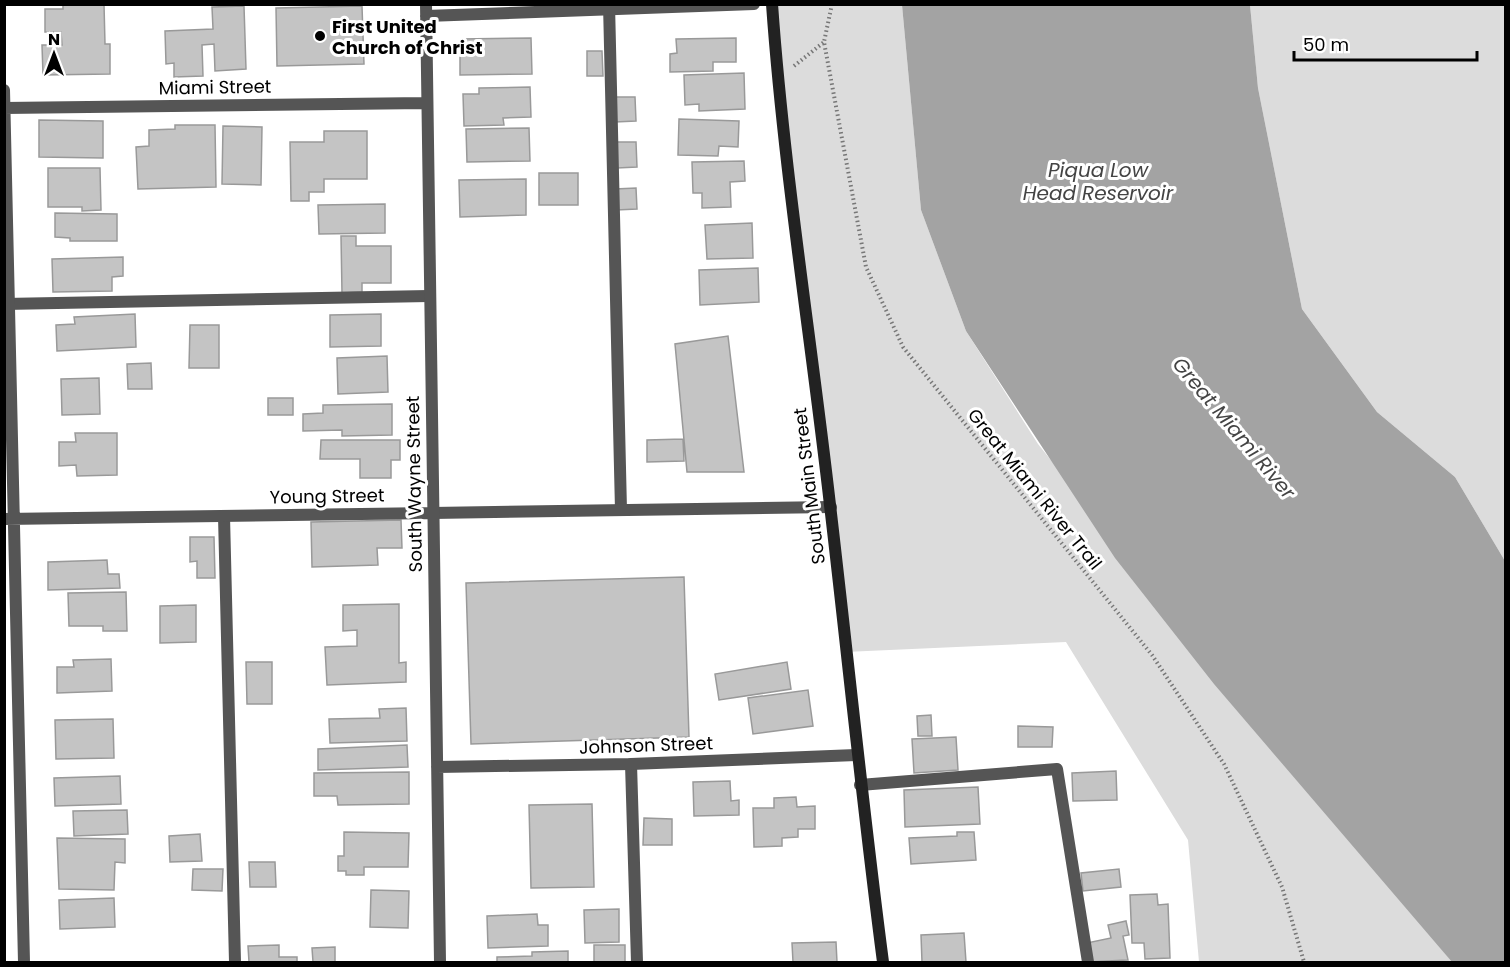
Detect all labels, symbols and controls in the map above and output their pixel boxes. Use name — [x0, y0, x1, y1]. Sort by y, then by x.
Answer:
place label: First United Church of Christ — [332, 14, 483, 60]
north arrow — [24, 24, 84, 84]
scale bar — [1294, 24, 1477, 62]
text: N — [48, 28, 60, 51]
marker: First United Church of Christ — [313, 29, 327, 43]
text: 50 m — [1303, 32, 1349, 57]
street label: Miami Street — [159, 74, 271, 100]
water label: Piqua Low Head Reservoir — [1023, 156, 1174, 207]
water label: Great Miami River — [1166, 351, 1302, 505]
street label: South Wayne Street — [400, 396, 428, 572]
street label: Great Miami River Trail — [962, 403, 1108, 575]
street label: South Main Street — [787, 406, 831, 566]
street label: Young Street — [269, 483, 385, 509]
street label: Johnson Street — [579, 730, 713, 760]

